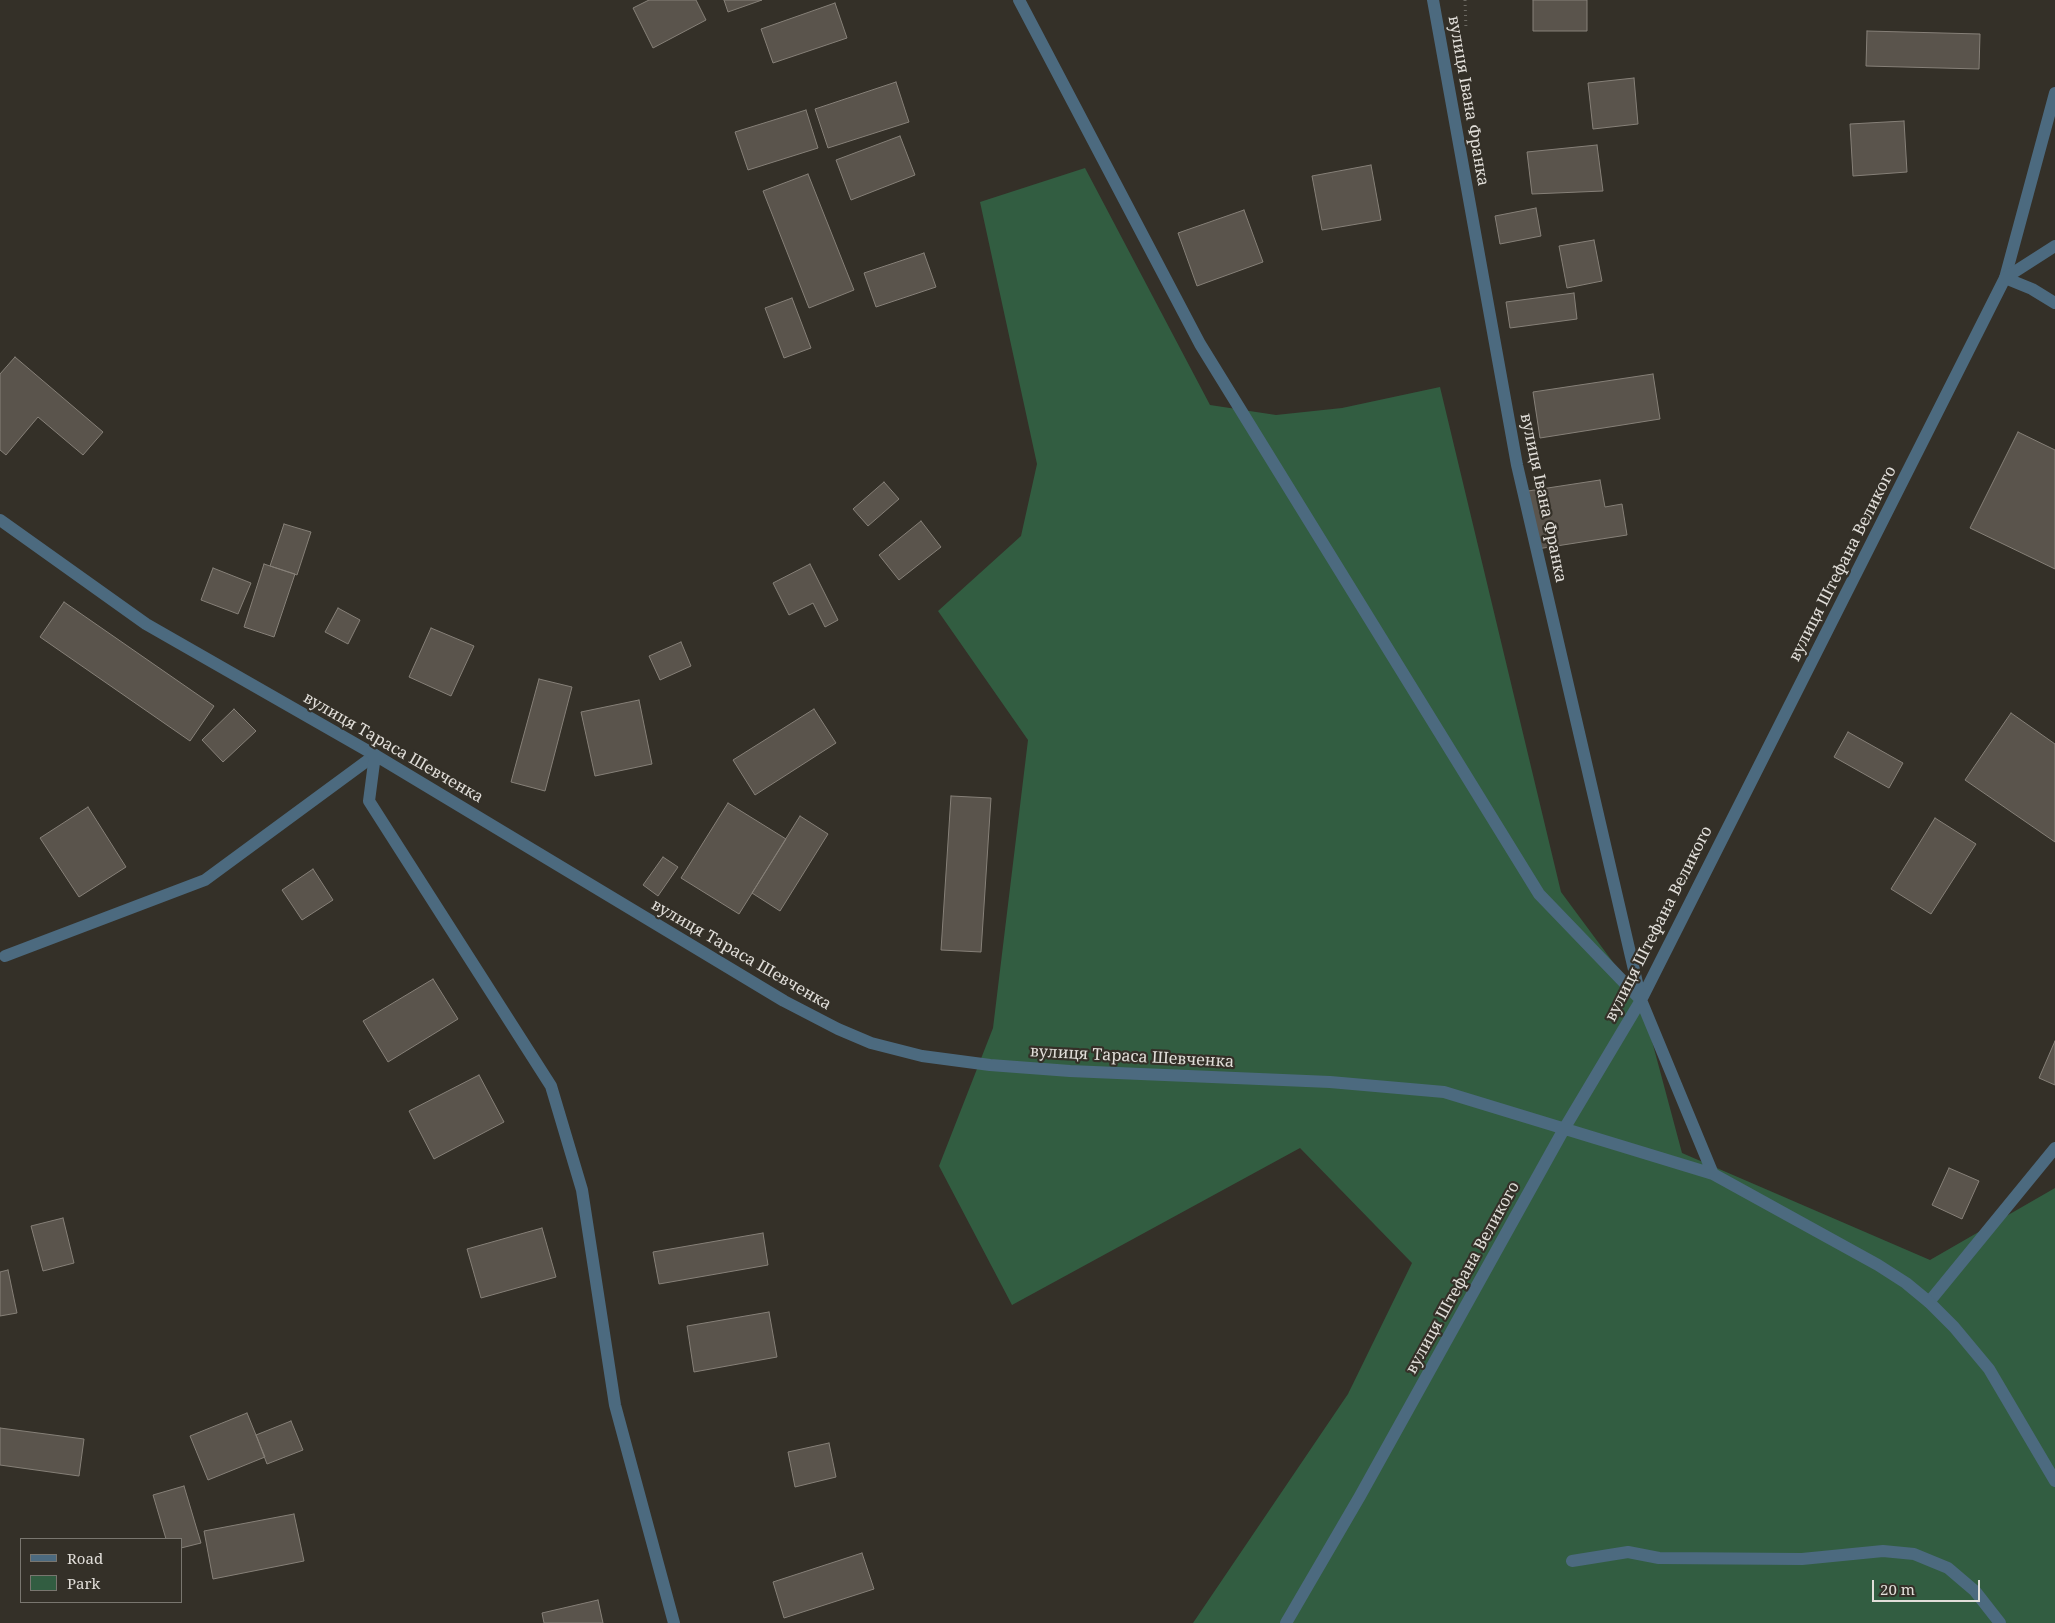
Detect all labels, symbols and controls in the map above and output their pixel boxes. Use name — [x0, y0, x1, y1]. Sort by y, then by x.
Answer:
street label: вулиця Івана Франка — [1444, 14, 1492, 188]
street label: вулиця Івана Франка — [1516, 412, 1570, 584]
street label: вулиця Штефана Великого — [1785, 463, 1901, 665]
street label: вулиця Тараса Шевченка — [300, 689, 486, 807]
street label: вулиця Штефана Великого — [1601, 823, 1717, 1025]
street label: вулиця Тараса Шевченка — [648, 896, 834, 1014]
street label: вулиця Тараса Шевченка — [1029, 1042, 1235, 1072]
street label: вулиця Штефана Великого — [1402, 1179, 1524, 1377]
legend — [20, 1538, 182, 1603]
text: Road — [67, 1548, 103, 1568]
scale bar — [1875, 1570, 1982, 1602]
text: Park — [67, 1573, 100, 1593]
text: 20 m — [1880, 1579, 1915, 1599]

